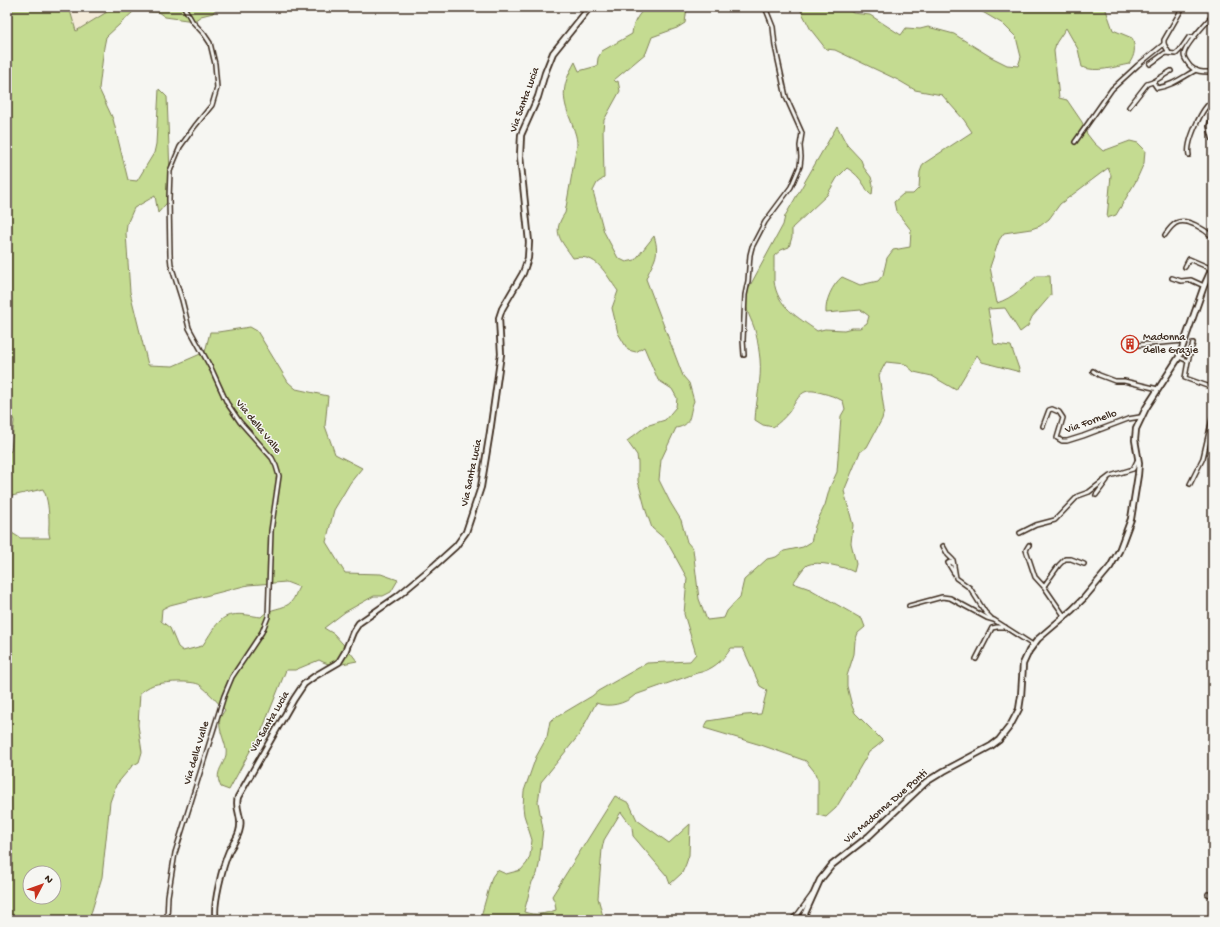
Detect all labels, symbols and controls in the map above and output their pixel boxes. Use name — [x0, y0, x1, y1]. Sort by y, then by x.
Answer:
street label: Via Santa Lucia — [507, 65, 543, 135]
place label: Madonna delle Grazie — [1143, 332, 1198, 357]
building icon: Madonna delle Grazie — [1120, 334, 1140, 354]
street label: Via della Valle — [232, 397, 284, 457]
street label: Via Fornello — [1063, 407, 1119, 437]
street label: Via Santa Lucia — [459, 437, 485, 509]
street label: Via Santa Lucia — [247, 689, 293, 755]
street label: Via della Valle — [181, 720, 212, 787]
street label: Via Madonna Due Ponti — [841, 767, 930, 847]
north arrow — [22, 865, 62, 905]
text: N — [41, 873, 55, 886]

